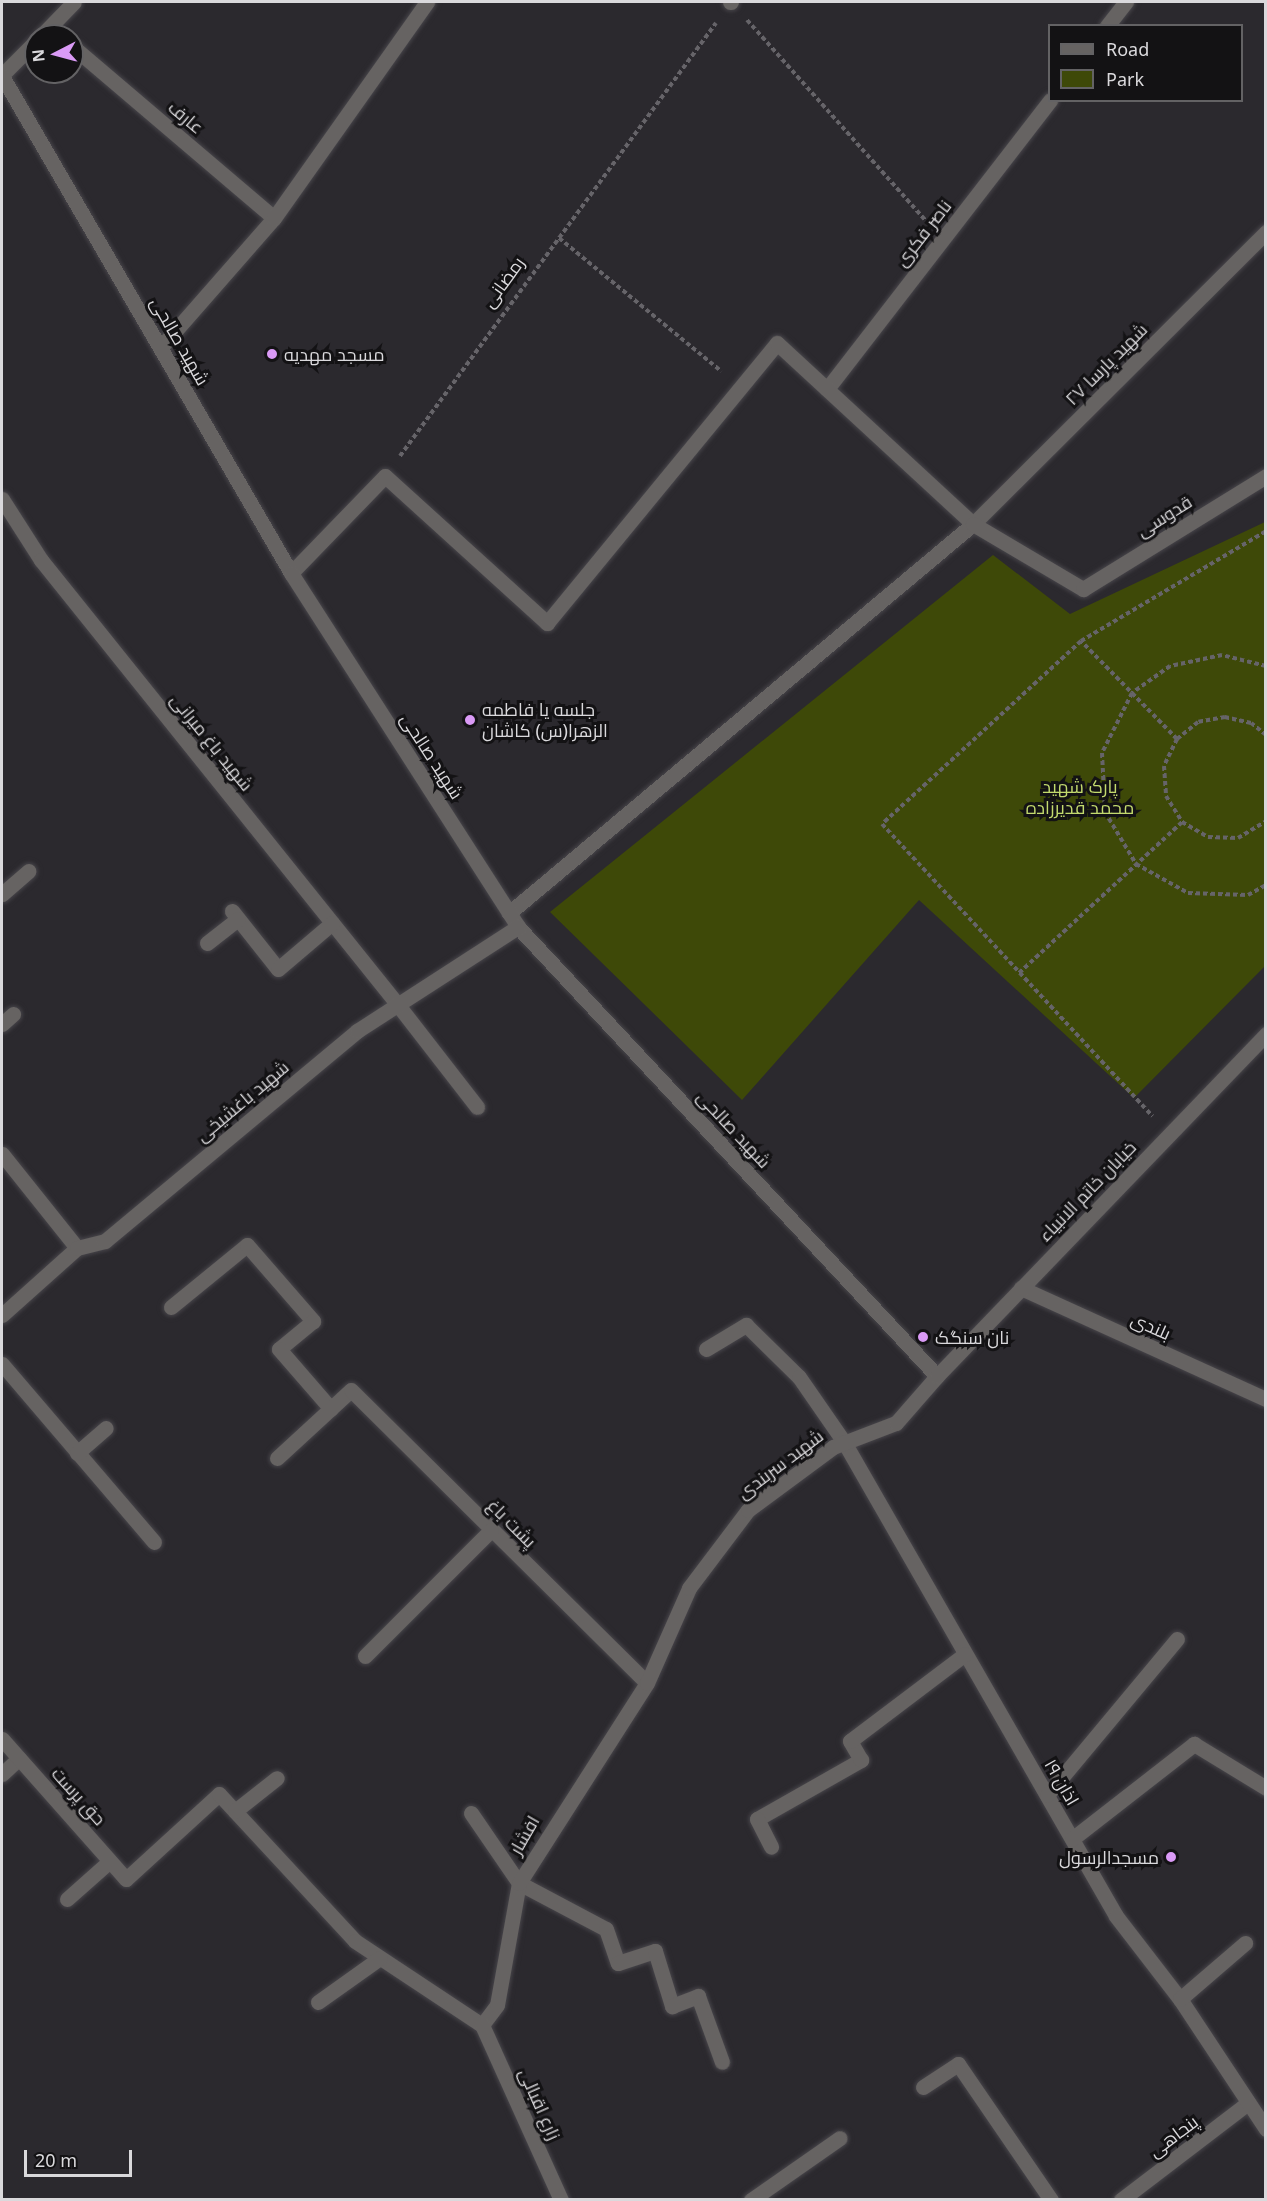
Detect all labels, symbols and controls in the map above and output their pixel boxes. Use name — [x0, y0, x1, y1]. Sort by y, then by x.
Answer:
north arrow — [24, 24, 84, 84]
legend — [1048, 24, 1243, 102]
text: Road — [1106, 37, 1149, 61]
text: N — [26, 48, 50, 63]
text: Park — [1106, 67, 1144, 91]
street label: عارف — [164, 96, 208, 138]
street label: ناصر فکری — [890, 195, 956, 271]
street label: رمضانی — [477, 252, 529, 312]
street label: شهید صالحی — [146, 293, 214, 389]
street label: شهید پارسا ۲۷ — [1061, 319, 1151, 409]
place label: مسجد مهدیه — [284, 343, 384, 365]
marker: مسجد مهدیه — [265, 347, 279, 361]
street label: قدوسی — [1132, 491, 1196, 541]
street label: شهید باغ میرانی — [166, 689, 258, 795]
place label: جلسه یا فاطمه الزهرا(س) کاشان — [482, 699, 608, 742]
street label: شهید صالحی — [396, 709, 468, 803]
marker: جلسه یا فاطمه الزهرا(س) کاشان — [463, 713, 477, 727]
park label: پارک شهید محمد قدیرزاده — [1026, 776, 1134, 818]
street label: شهید باغشیخی — [191, 1056, 293, 1146]
street label: شهید صالحی — [693, 1086, 775, 1172]
street label: خیابان خاتم الانبیاء — [1034, 1136, 1140, 1246]
street label: بلندی — [1128, 1308, 1174, 1344]
place label: نان سنگک — [935, 1326, 1009, 1348]
marker: نان سنگک — [916, 1330, 930, 1344]
street label: شهید سربندی — [733, 1425, 827, 1503]
street label: پشت باغ — [483, 1494, 541, 1552]
street label: اذان ۱۹ — [1040, 1755, 1084, 1809]
street label: حق پرست — [47, 1763, 111, 1829]
street label: افشار — [504, 1812, 544, 1858]
place label: مسجدالرسول — [1059, 1846, 1159, 1868]
marker: مسجدالرسول — [1164, 1850, 1178, 1864]
street label: زارع اقبالی — [515, 2065, 565, 2143]
street label: پنجاهی — [1144, 2110, 1202, 2162]
scale bar — [27, 2138, 135, 2176]
text: 20 m — [35, 2148, 77, 2172]

